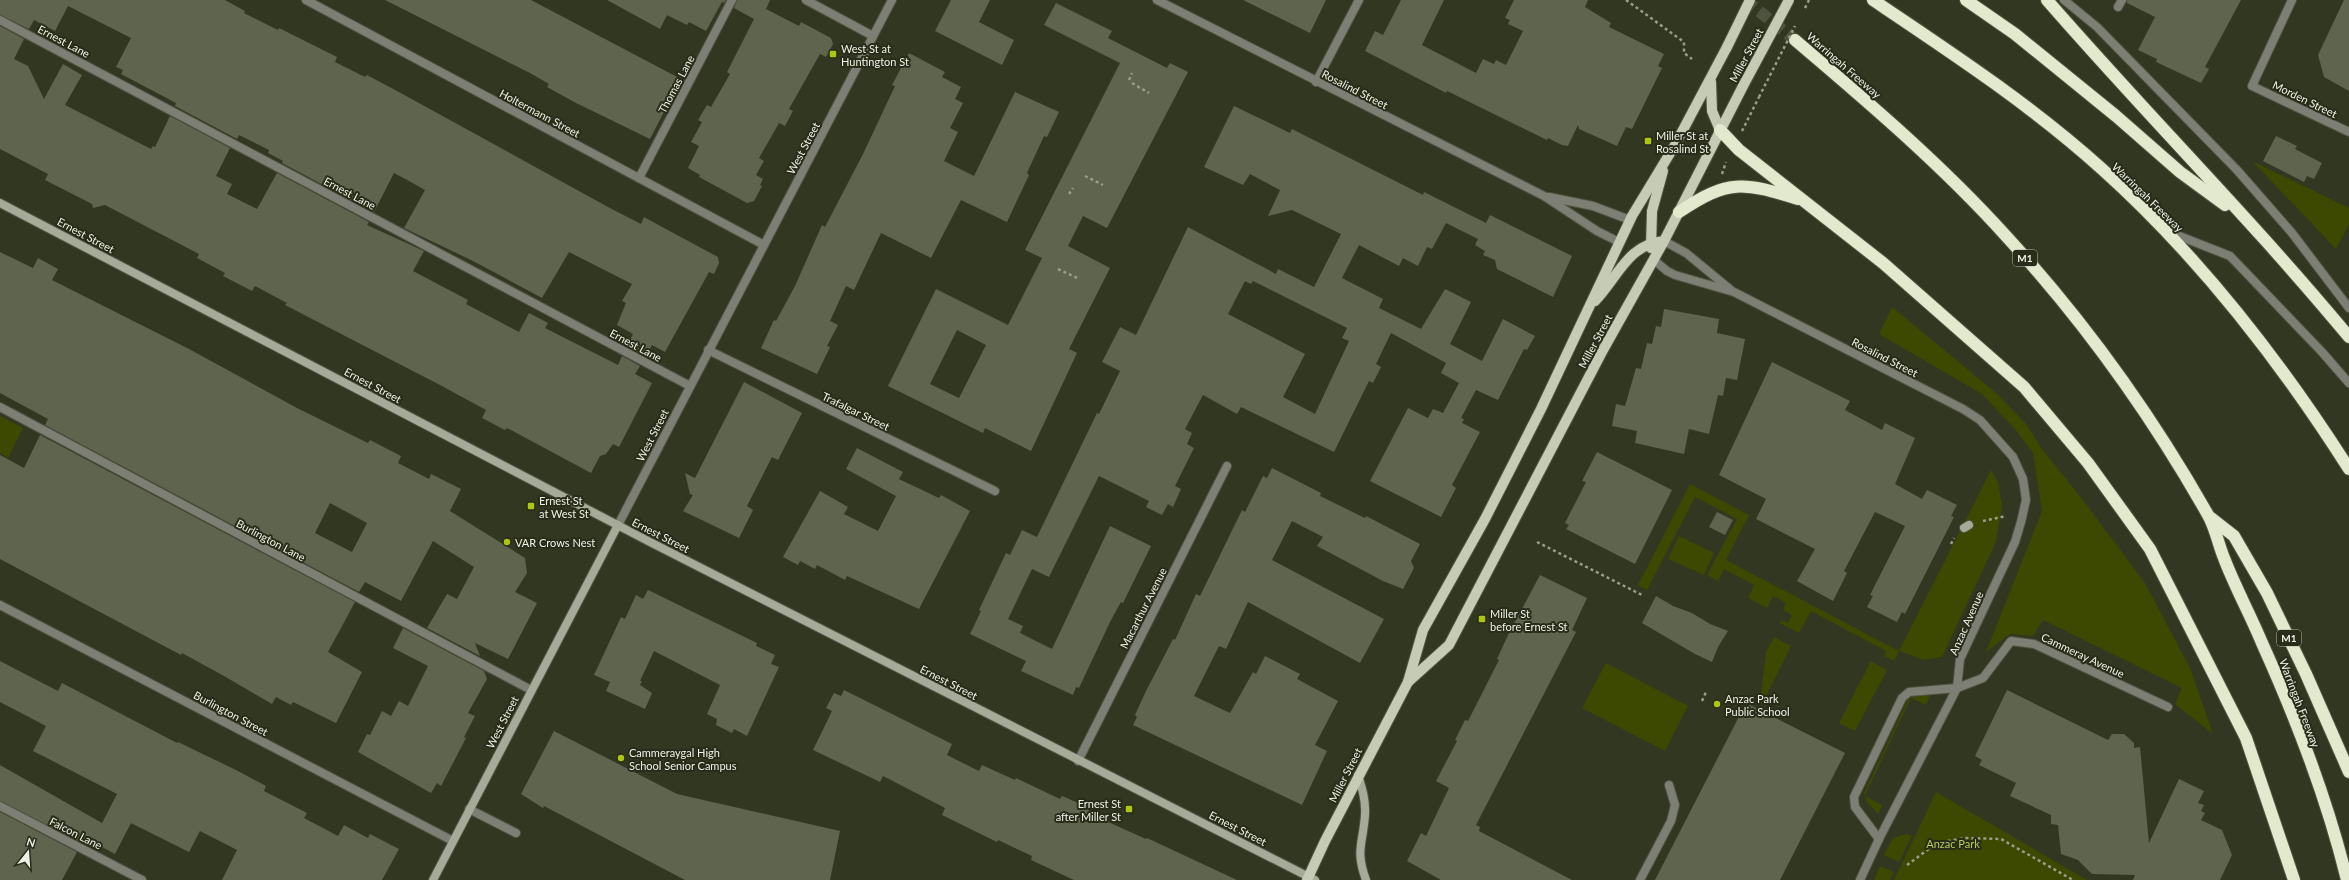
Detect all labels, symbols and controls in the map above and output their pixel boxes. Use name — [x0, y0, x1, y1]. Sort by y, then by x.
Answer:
street label: Ernest Lane — [36, 22, 92, 60]
street label: Miller Street — [1726, 26, 1766, 84]
street label: Warringah Freeway — [1804, 29, 1884, 101]
place label: West St at Huntington St — [841, 42, 909, 68]
marker: West St at Huntington St — [828, 49, 838, 59]
street label: Thomas Lane — [655, 53, 697, 115]
street label: Rosalind Street — [1320, 67, 1390, 111]
street label: Morden Street — [2271, 78, 2339, 120]
street label: Holtermann Street — [497, 86, 583, 140]
street label: West Street — [784, 120, 822, 176]
place label: Miller St at Rosalind St — [1656, 129, 1709, 155]
marker: Miller St at Rosalind St — [1643, 136, 1653, 146]
street label: Warringah Freeway — [2110, 160, 2186, 234]
street label: Ernest Lane — [322, 174, 378, 212]
street label: Ernest Street — [55, 215, 117, 255]
road number: M1 — [2013, 250, 2037, 266]
street label: Miller Street — [1575, 312, 1615, 370]
street label: Ernest Lane — [608, 326, 664, 364]
street label: Rosalind Street — [1850, 335, 1920, 379]
street label: Ernest Street — [342, 365, 404, 405]
street label: Trafalgar Street — [820, 389, 892, 433]
street label: West Street — [633, 407, 671, 463]
place label: Ernest St at West St — [539, 494, 589, 520]
marker: Ernest St at West St — [526, 501, 536, 511]
street label: Ernest Street — [630, 515, 692, 555]
street label: Burlington Lane — [234, 516, 308, 564]
place label: VAR Crows Nest — [515, 536, 595, 549]
marker: VAR Crows Nest — [502, 537, 512, 547]
street label: Macarthur Avenue — [1117, 565, 1169, 651]
street label: Anzac Avenue — [1946, 589, 1986, 657]
place label: Miller St before Ernest St — [1490, 607, 1568, 633]
marker: Miller St before Ernest St — [1477, 614, 1487, 624]
street label: Cammeray Avenue — [2039, 630, 2127, 680]
road number: M1 — [2277, 630, 2301, 646]
street label: Warringah Freeway — [2277, 657, 2323, 749]
street label: Ernest Street — [918, 662, 980, 702]
street label: Burlington Street — [192, 688, 270, 738]
place label: Anzac Park Public School — [1725, 692, 1790, 718]
street label: West Street — [483, 694, 521, 750]
marker: Anzac Park Public School — [1712, 699, 1722, 709]
place label: Cammeraygal High School Senior Campus — [629, 746, 737, 772]
street label: Miller Street — [1326, 746, 1364, 804]
marker: Cammeraygal High School Senior Campus — [616, 753, 626, 763]
place label: Ernest St after Miller St — [1056, 797, 1121, 823]
marker: Ernest St after Miller St — [1124, 804, 1134, 814]
street label: Ernest Street — [1207, 808, 1269, 848]
street label: Falcon Lane — [48, 814, 104, 852]
north arrow — [8, 832, 48, 872]
text: N — [25, 835, 37, 849]
park label: Anzac Park — [1926, 837, 1980, 850]

